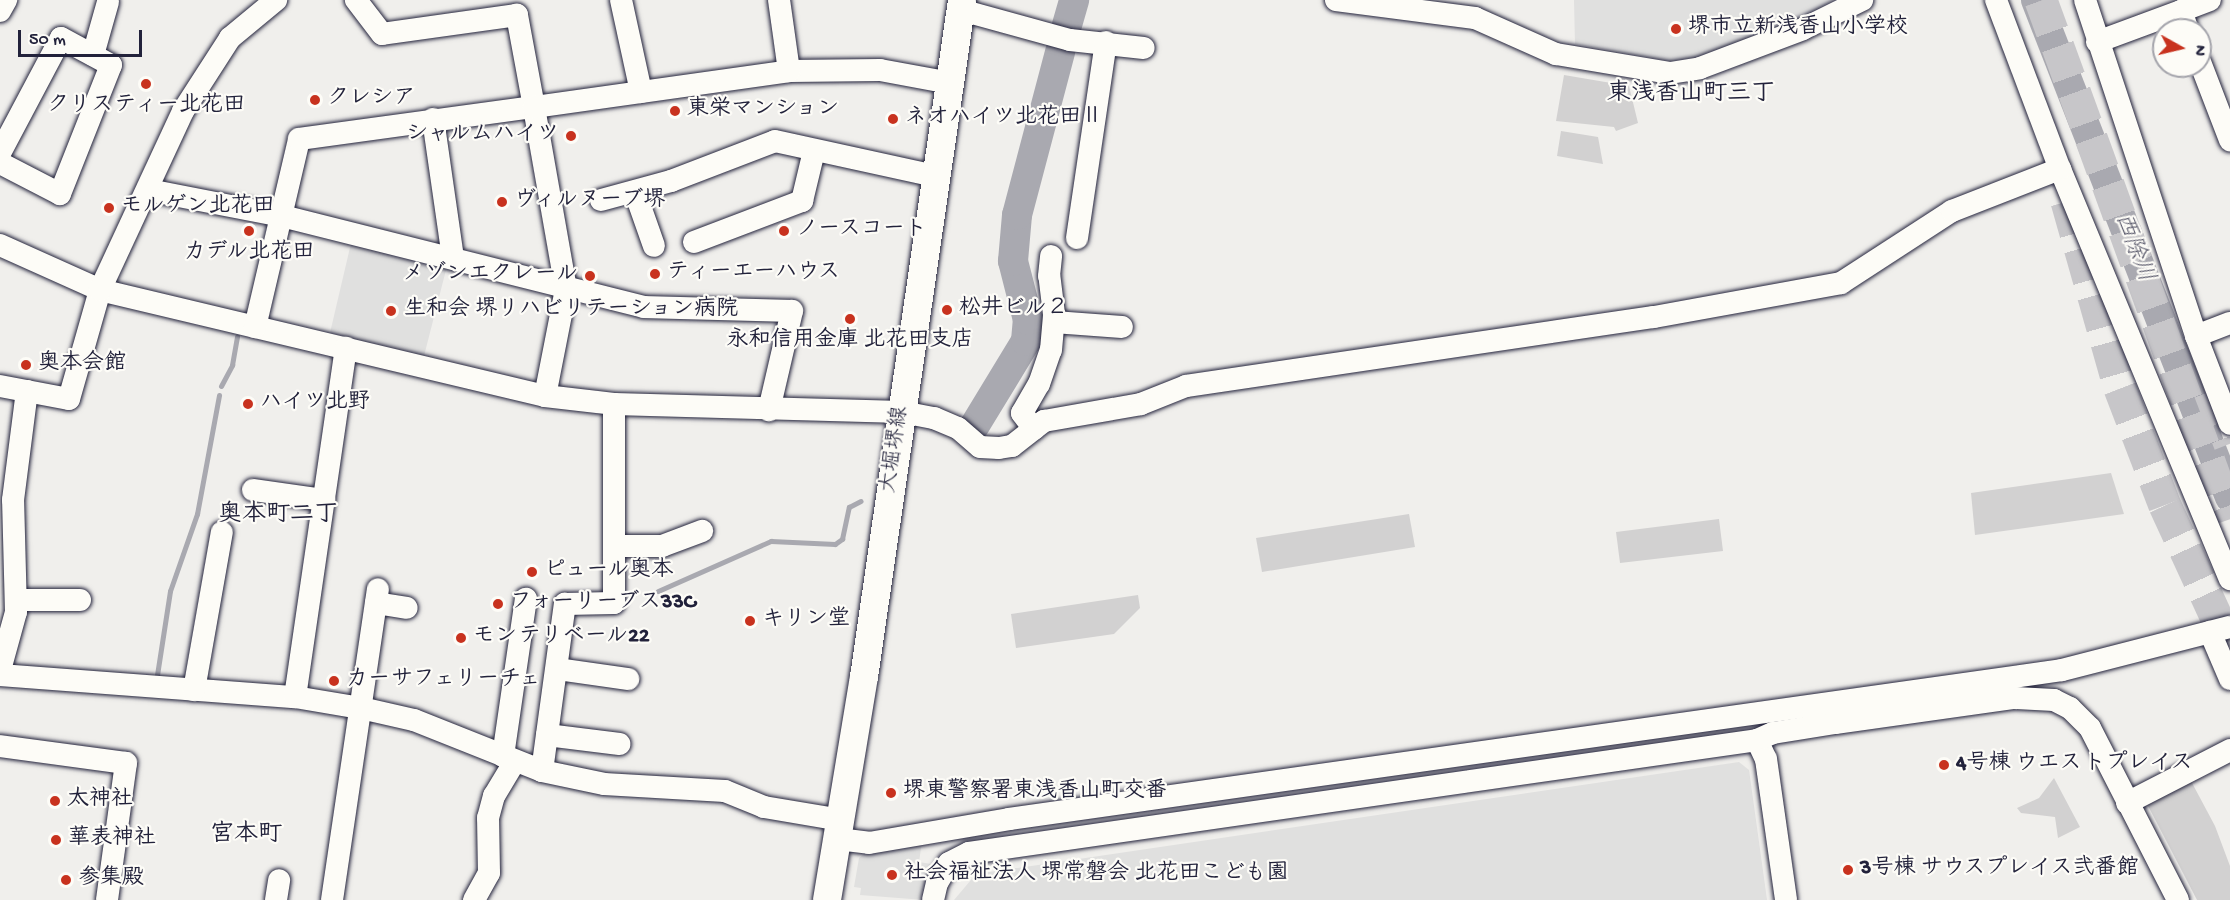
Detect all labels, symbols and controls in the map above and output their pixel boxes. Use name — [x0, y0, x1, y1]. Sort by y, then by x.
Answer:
place label: 堺市立新浅香山小学校 — [1688, 16, 1908, 42]
scale bar — [21, 18, 146, 56]
north arrow — [2152, 18, 2212, 78]
marker: 堺市立新浅香山小学校 — [1669, 22, 1683, 36]
text: 50 m — [29, 30, 66, 51]
text: N — [2188, 44, 2208, 57]
marker: クリスティー北花田 — [139, 77, 153, 91]
district label: 東浅香山町三丁 — [1607, 81, 1775, 109]
place label: クレシア — [327, 87, 415, 113]
marker: クレシア — [308, 93, 322, 107]
place label: クリスティー北花田 — [47, 94, 245, 120]
place label: 東栄マンション — [687, 98, 841, 124]
marker: 東栄マンション — [668, 104, 682, 118]
place label: ネオハイツ北花田Ⅱ — [905, 106, 1103, 132]
marker: ネオハイツ北花田Ⅱ — [886, 112, 900, 126]
place label: シャルムハイツ — [405, 123, 559, 149]
marker: シャルムハイツ — [564, 129, 578, 143]
place label: ヴィルヌーブ堺 — [514, 189, 668, 215]
place label: モルゲン北花田 — [121, 195, 275, 221]
marker: ヴィルヌーブ堺 — [495, 195, 509, 209]
marker: モルゲン北花田 — [102, 201, 116, 215]
water label: 西除川 — [2107, 209, 2159, 287]
place label: ノースコート — [796, 218, 928, 244]
marker: カデル北花田 — [242, 224, 256, 238]
marker: ノースコート — [777, 224, 791, 238]
place label: カデル北花田 — [183, 241, 315, 267]
place label: ティーエーハウス — [667, 261, 843, 287]
place label: メゾンエクレール — [401, 263, 578, 289]
marker: ティーエーハウス — [648, 267, 662, 281]
marker: メゾンエクレール — [583, 269, 597, 283]
place label: 松井ビル２ — [959, 297, 1069, 323]
place label: 生和会 堺リハビリテーション病院 — [404, 298, 739, 324]
marker: 生和会 堺リハビリテーション病院 — [382, 302, 400, 320]
marker: 松井ビル２ — [940, 303, 954, 317]
marker: 永和信用金庫 北花田支店 — [843, 312, 857, 326]
place label: 永和信用金庫 北花田支店 — [726, 329, 974, 355]
place label: 奥本会館 — [38, 352, 126, 378]
marker: 奥本会館 — [19, 358, 33, 372]
place label: ハイツ北野 — [260, 391, 370, 417]
marker: ハイツ北野 — [241, 397, 255, 411]
street label: 大堀堺線 — [877, 405, 915, 495]
district label: 奥本町二丁 — [218, 502, 338, 530]
place label: ピュール奥本 — [544, 559, 676, 585]
marker: ピュール奥本 — [525, 565, 539, 579]
place label: フォーリーブス33C — [510, 591, 699, 617]
marker: フォーリーブス33C — [491, 597, 505, 611]
place label: キリン堂 — [762, 608, 850, 634]
marker: キリン堂 — [743, 614, 757, 628]
place label: モンテリベール22 — [473, 625, 649, 651]
marker: モンテリベール22 — [454, 631, 468, 645]
place label: カーサフェリーチェ — [346, 668, 544, 694]
marker: カーサフェリーチェ — [327, 674, 341, 688]
place label: 4号棟 ウエストプレイス — [1956, 752, 2192, 778]
marker: 4号棟 ウエストプレイス — [1937, 758, 1951, 772]
place label: 堺東警察署東浅香山町交番 — [903, 780, 1167, 806]
marker: 堺東警察署東浅香山町交番 — [884, 786, 898, 800]
place label: 太神社 — [67, 788, 133, 814]
marker: 太神社 — [48, 794, 62, 808]
district label: 宮本町 — [210, 822, 282, 850]
place label: 華表神社 — [68, 827, 156, 853]
marker: 華表神社 — [49, 833, 63, 847]
place label: 3号棟 サウスプレイス弐番館 — [1860, 857, 2141, 883]
place label: 社会福祉法人 堺常磐会 北花田こども園 — [904, 862, 1288, 888]
marker: 3号棟 サウスプレイス弐番館 — [1841, 863, 1855, 877]
place label: 参集殿 — [78, 867, 144, 893]
marker: 社会福祉法人 堺常磐会 北花田こども園 — [885, 868, 899, 882]
marker: 参集殿 — [59, 873, 73, 887]

